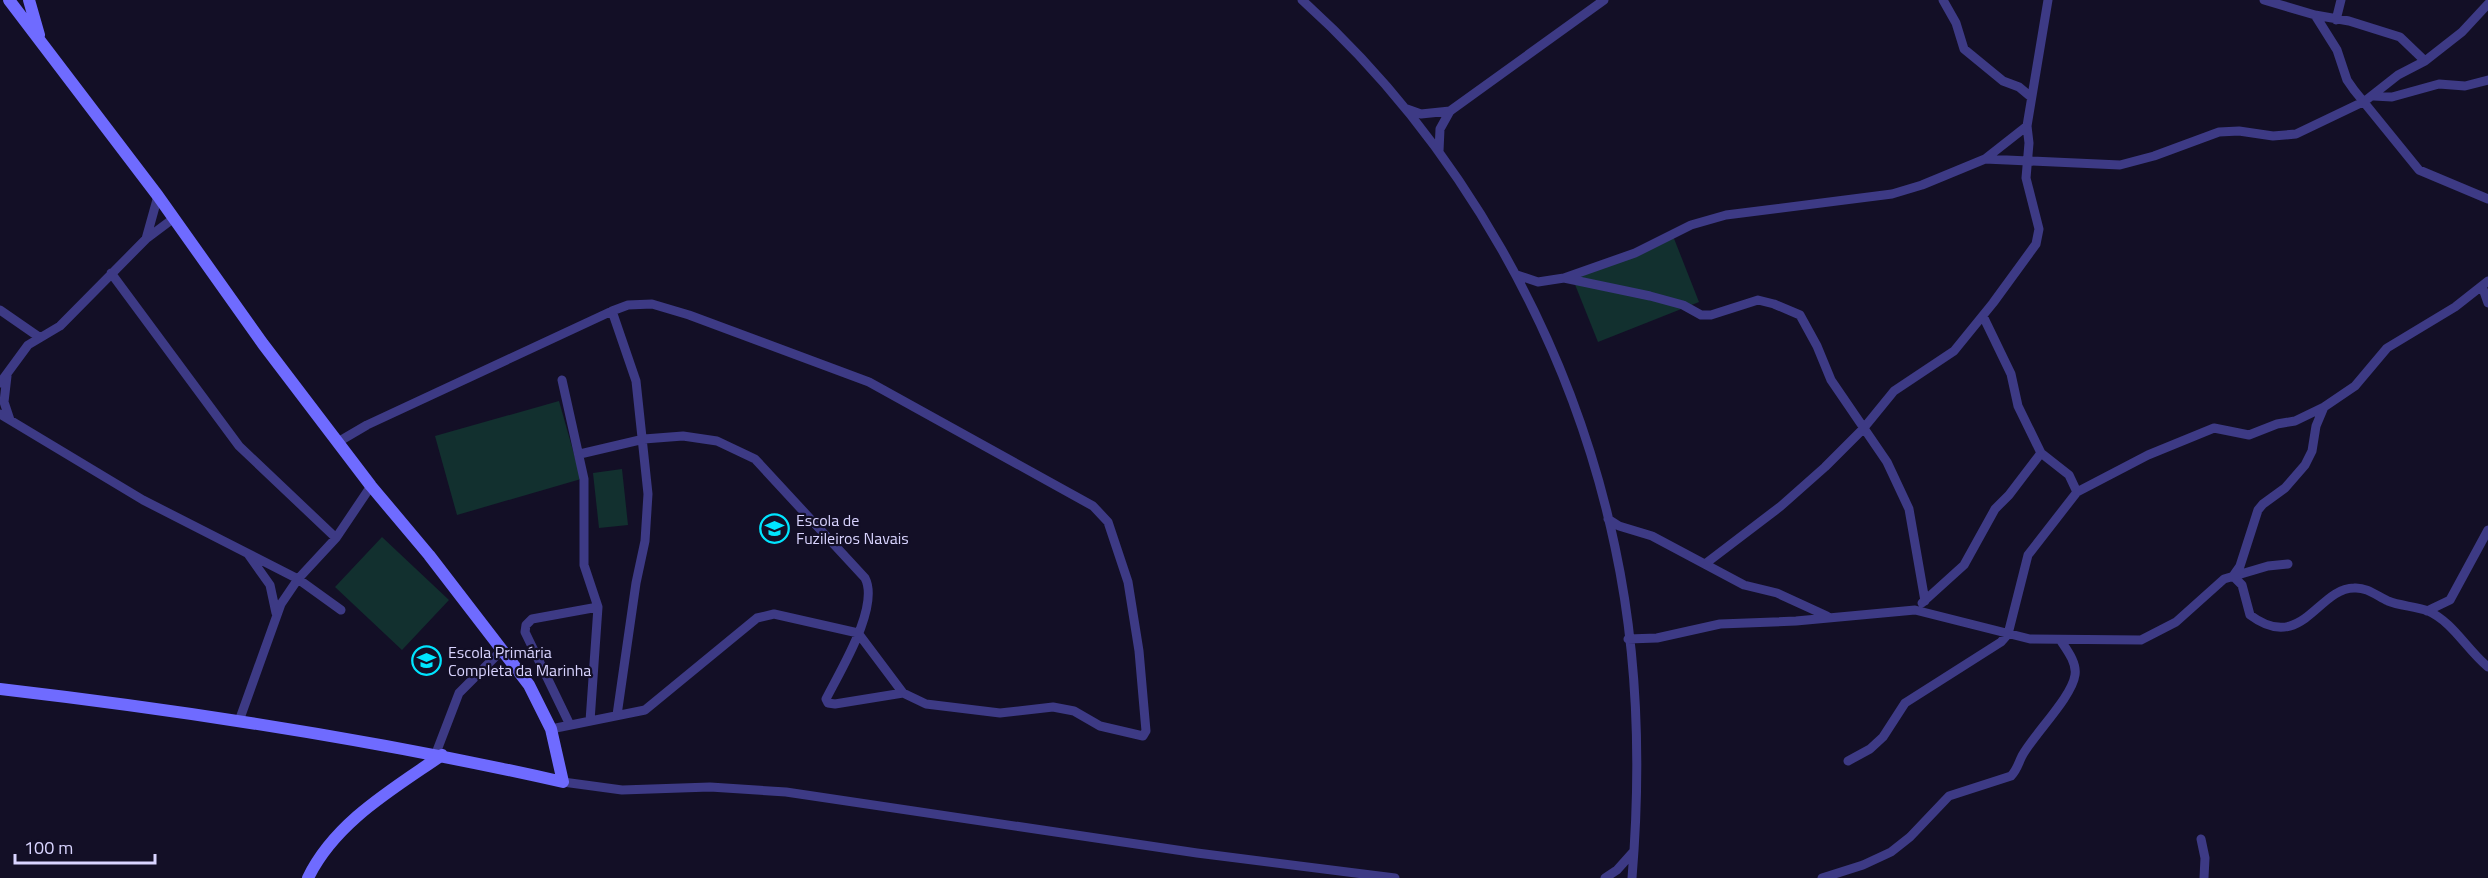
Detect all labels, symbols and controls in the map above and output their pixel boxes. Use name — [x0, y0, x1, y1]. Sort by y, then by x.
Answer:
place label: Escola de Fuzileiros Navais — [796, 508, 909, 550]
school or university icon: Escola de Fuzileiros Navais — [759, 513, 791, 545]
place label: Escola Primária Completa da Marinha — [448, 640, 591, 682]
school or university icon: Escola Primária Completa da Marinha — [411, 645, 443, 677]
scale bar — [15, 827, 154, 865]
text: 100 m — [24, 834, 73, 861]

